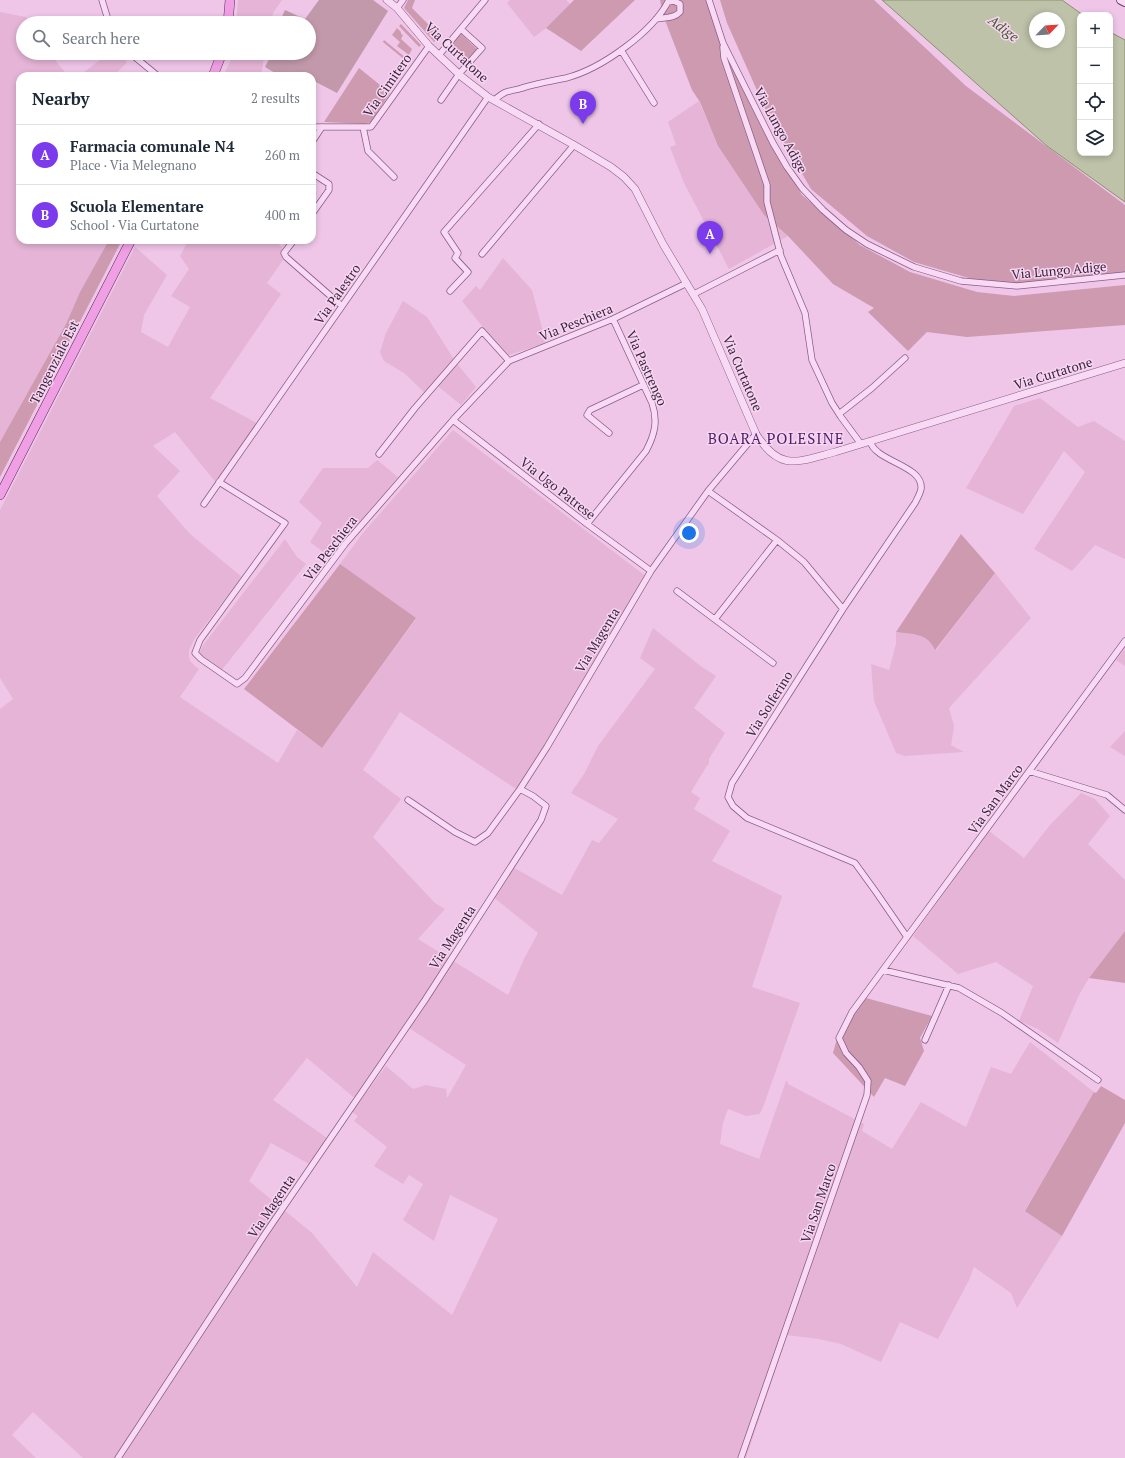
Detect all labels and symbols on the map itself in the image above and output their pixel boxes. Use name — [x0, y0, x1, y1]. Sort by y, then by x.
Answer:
water label: Adige — [984, 10, 1024, 46]
north arrow — [1029, 12, 1065, 48]
street label: Via Curtatone — [421, 18, 493, 86]
street label: Via Cimitero — [359, 50, 415, 120]
street label: Via Lungo Adige — [750, 84, 812, 176]
pin: B — [570, 91, 596, 124]
pin: A — [697, 221, 723, 254]
street label: Via Lungo Adige — [1011, 257, 1107, 283]
street label: Via Palestro — [310, 260, 364, 328]
street label: Via Peschiera — [537, 299, 616, 345]
street label: Tangenziale Est — [25, 317, 83, 407]
street label: Via Pastrengo — [622, 328, 672, 408]
street label: Via Curtatone — [719, 332, 767, 414]
street label: Via Curtatone — [1012, 353, 1094, 393]
district label: BOARA POLESINE — [708, 428, 844, 448]
street label: Via Ugo Patrese — [516, 453, 600, 523]
street label: Via Peschiera — [299, 511, 361, 584]
your location — [679, 523, 699, 543]
street label: Via Magenta — [571, 604, 624, 676]
street label: Via Solferino — [741, 667, 797, 741]
street label: Via San Marco — [963, 760, 1027, 838]
street label: Via Magenta — [425, 901, 480, 972]
street label: Via San Marco — [796, 1161, 840, 1245]
street label: Via Magenta — [243, 1170, 299, 1241]

